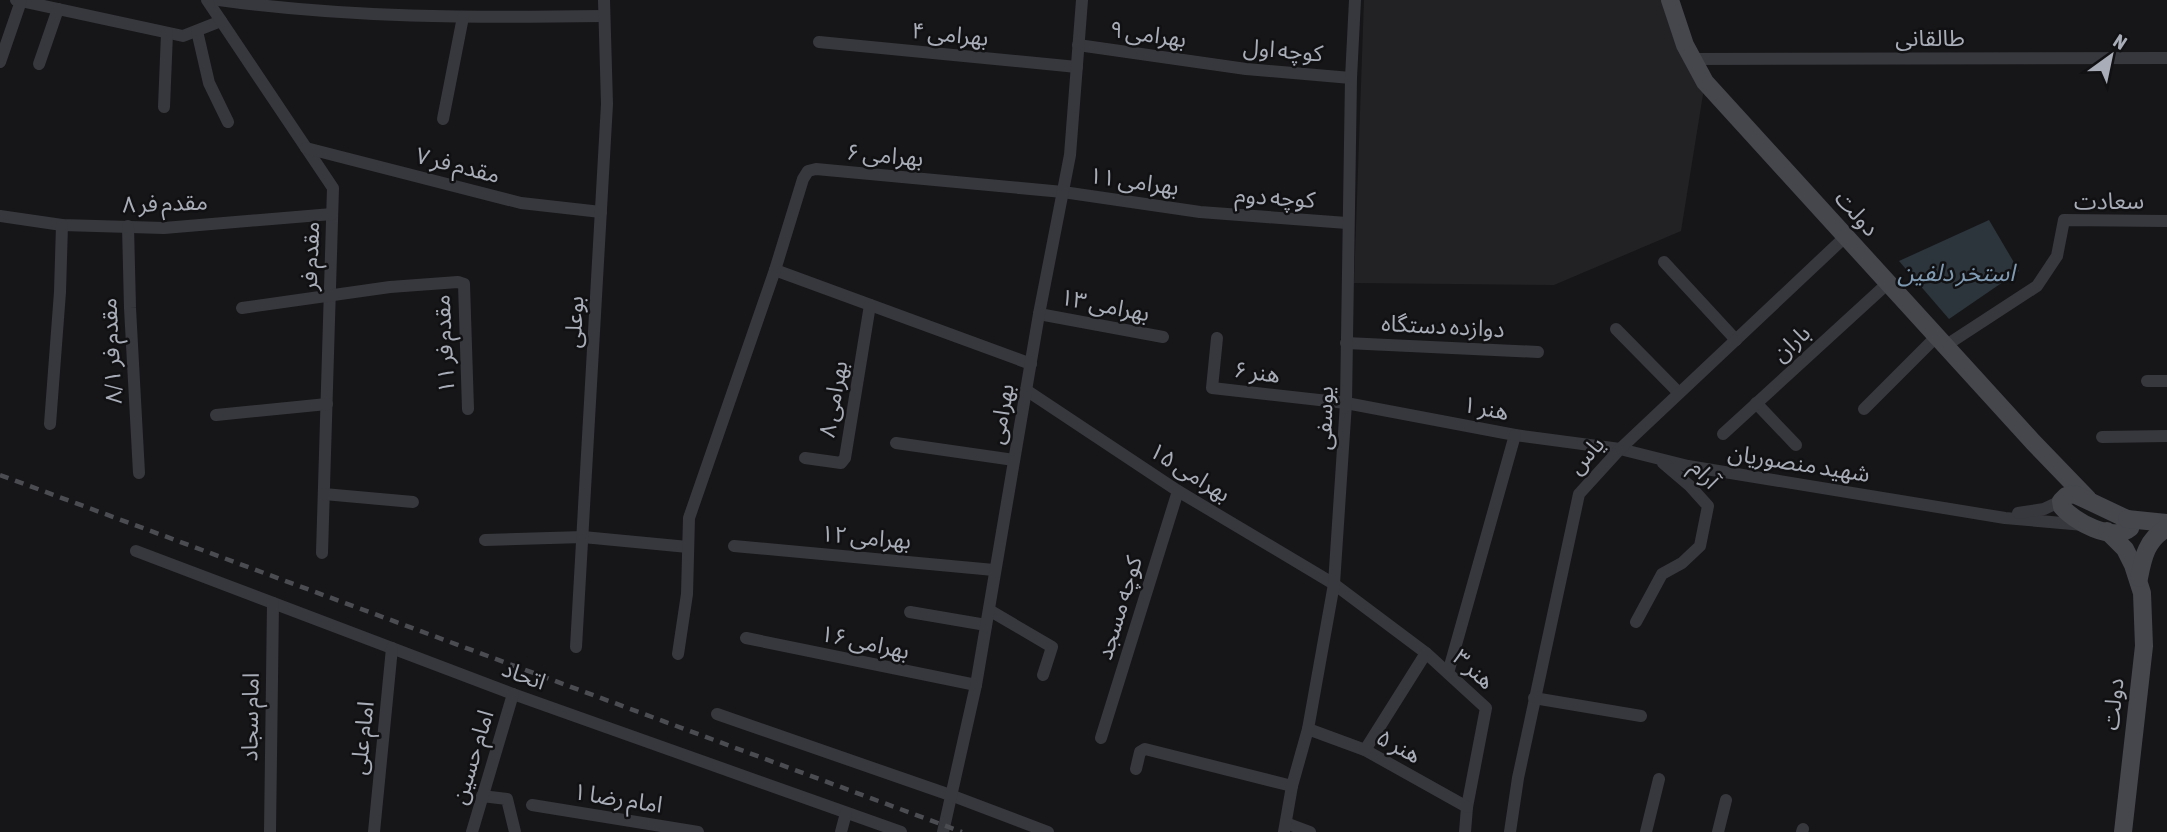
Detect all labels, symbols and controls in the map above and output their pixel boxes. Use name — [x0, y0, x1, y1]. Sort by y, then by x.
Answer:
street label: بهرامی ۹ — [1108, 16, 1188, 53]
street label: بهرامی ۴ — [910, 17, 990, 52]
north arrow — [2076, 21, 2146, 91]
street label: طالقانی — [1895, 25, 1965, 51]
text: N — [2110, 29, 2131, 54]
street label: کوچه اول — [1242, 34, 1324, 69]
street label: بهرامی ۶ — [845, 139, 925, 172]
street label: مقدم فر ۷ — [412, 142, 503, 193]
street label: بهرامی ۱۱ — [1087, 162, 1181, 201]
street label: کوچه دوم — [1234, 181, 1317, 218]
street label: دولت — [1829, 185, 1884, 242]
street label: سعادت — [2074, 187, 2144, 215]
street label: مقدم فر ۸ — [122, 189, 208, 222]
street label: مقدم فر — [296, 221, 329, 292]
water label: استخر دلفین — [1897, 259, 2017, 287]
street label: بهرامی ۱۳ — [1058, 284, 1152, 327]
street label: مقدم فر ۱۱ — [428, 294, 465, 394]
street label: بوعلی — [560, 295, 589, 349]
street label: مقدم فر ۸/۱ — [95, 297, 132, 405]
street label: دوازده دستگاه — [1381, 310, 1505, 343]
street label: باران — [1767, 319, 1816, 367]
street label: هنر ۶ — [1232, 356, 1282, 389]
street label: بهرامی ۸ — [813, 359, 853, 439]
street label: بهرامی — [983, 382, 1020, 446]
street label: یوسفی — [1310, 386, 1339, 451]
street label: هنر ۱ — [1460, 391, 1511, 426]
street label: یاس — [1562, 431, 1610, 479]
street label: بهرامی ۱۵ — [1144, 437, 1235, 508]
street label: شهید منصوریان — [1726, 439, 1872, 488]
street label: آرام — [1682, 454, 1726, 498]
street label: بهرامی ۱۲ — [820, 520, 912, 555]
street label: کوچه مسجد — [1091, 553, 1149, 663]
street label: بهرامی ۱۶ — [818, 620, 912, 665]
street label: هنر ۳ — [1447, 644, 1500, 695]
street label: اتحاد — [499, 655, 549, 695]
street label: امام سجاد — [236, 672, 269, 762]
street label: دولت — [2097, 677, 2130, 732]
street label: امام علی — [345, 700, 384, 777]
street label: امام حسین — [445, 707, 503, 809]
street label: هنر ۵ — [1372, 724, 1426, 769]
street label: امام رضا ۱ — [571, 778, 665, 823]

